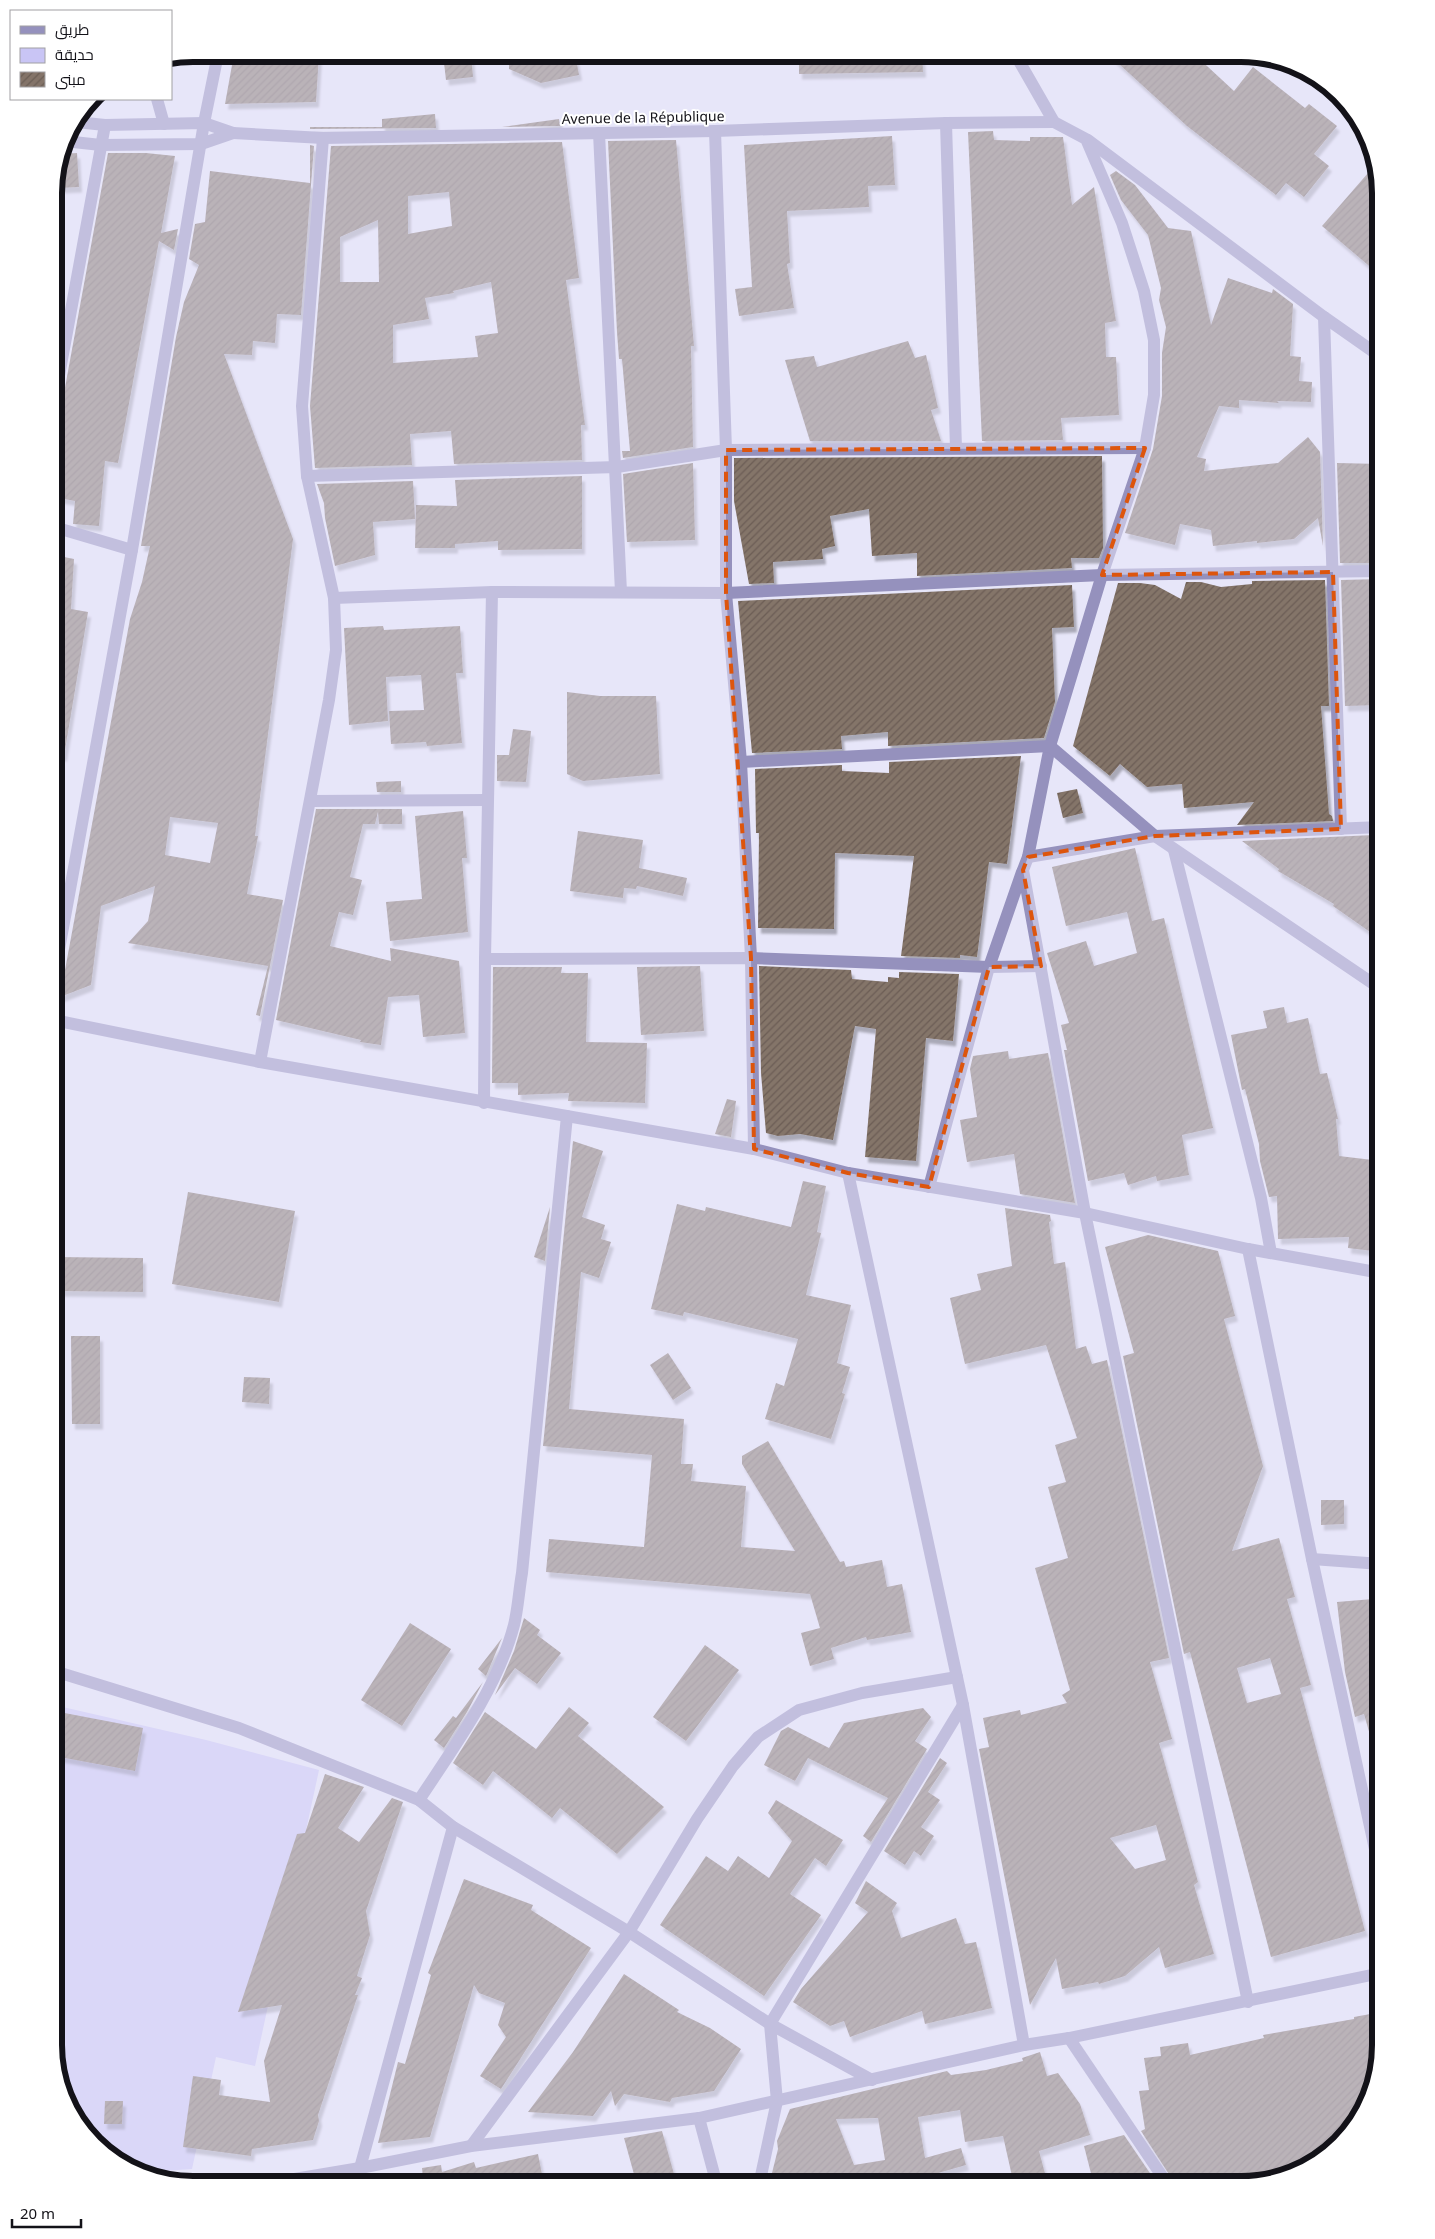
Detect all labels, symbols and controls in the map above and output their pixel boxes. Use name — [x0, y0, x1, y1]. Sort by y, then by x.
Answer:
legend — [10, 10, 172, 100]
text: طريق — [55, 19, 89, 40]
text: حديقة — [55, 44, 94, 64]
text: مبنى — [55, 69, 86, 90]
street label: Avenue de la République — [561, 106, 725, 128]
scale bar — [12, 2196, 81, 2228]
text: 20 m — [20, 2203, 55, 2223]

